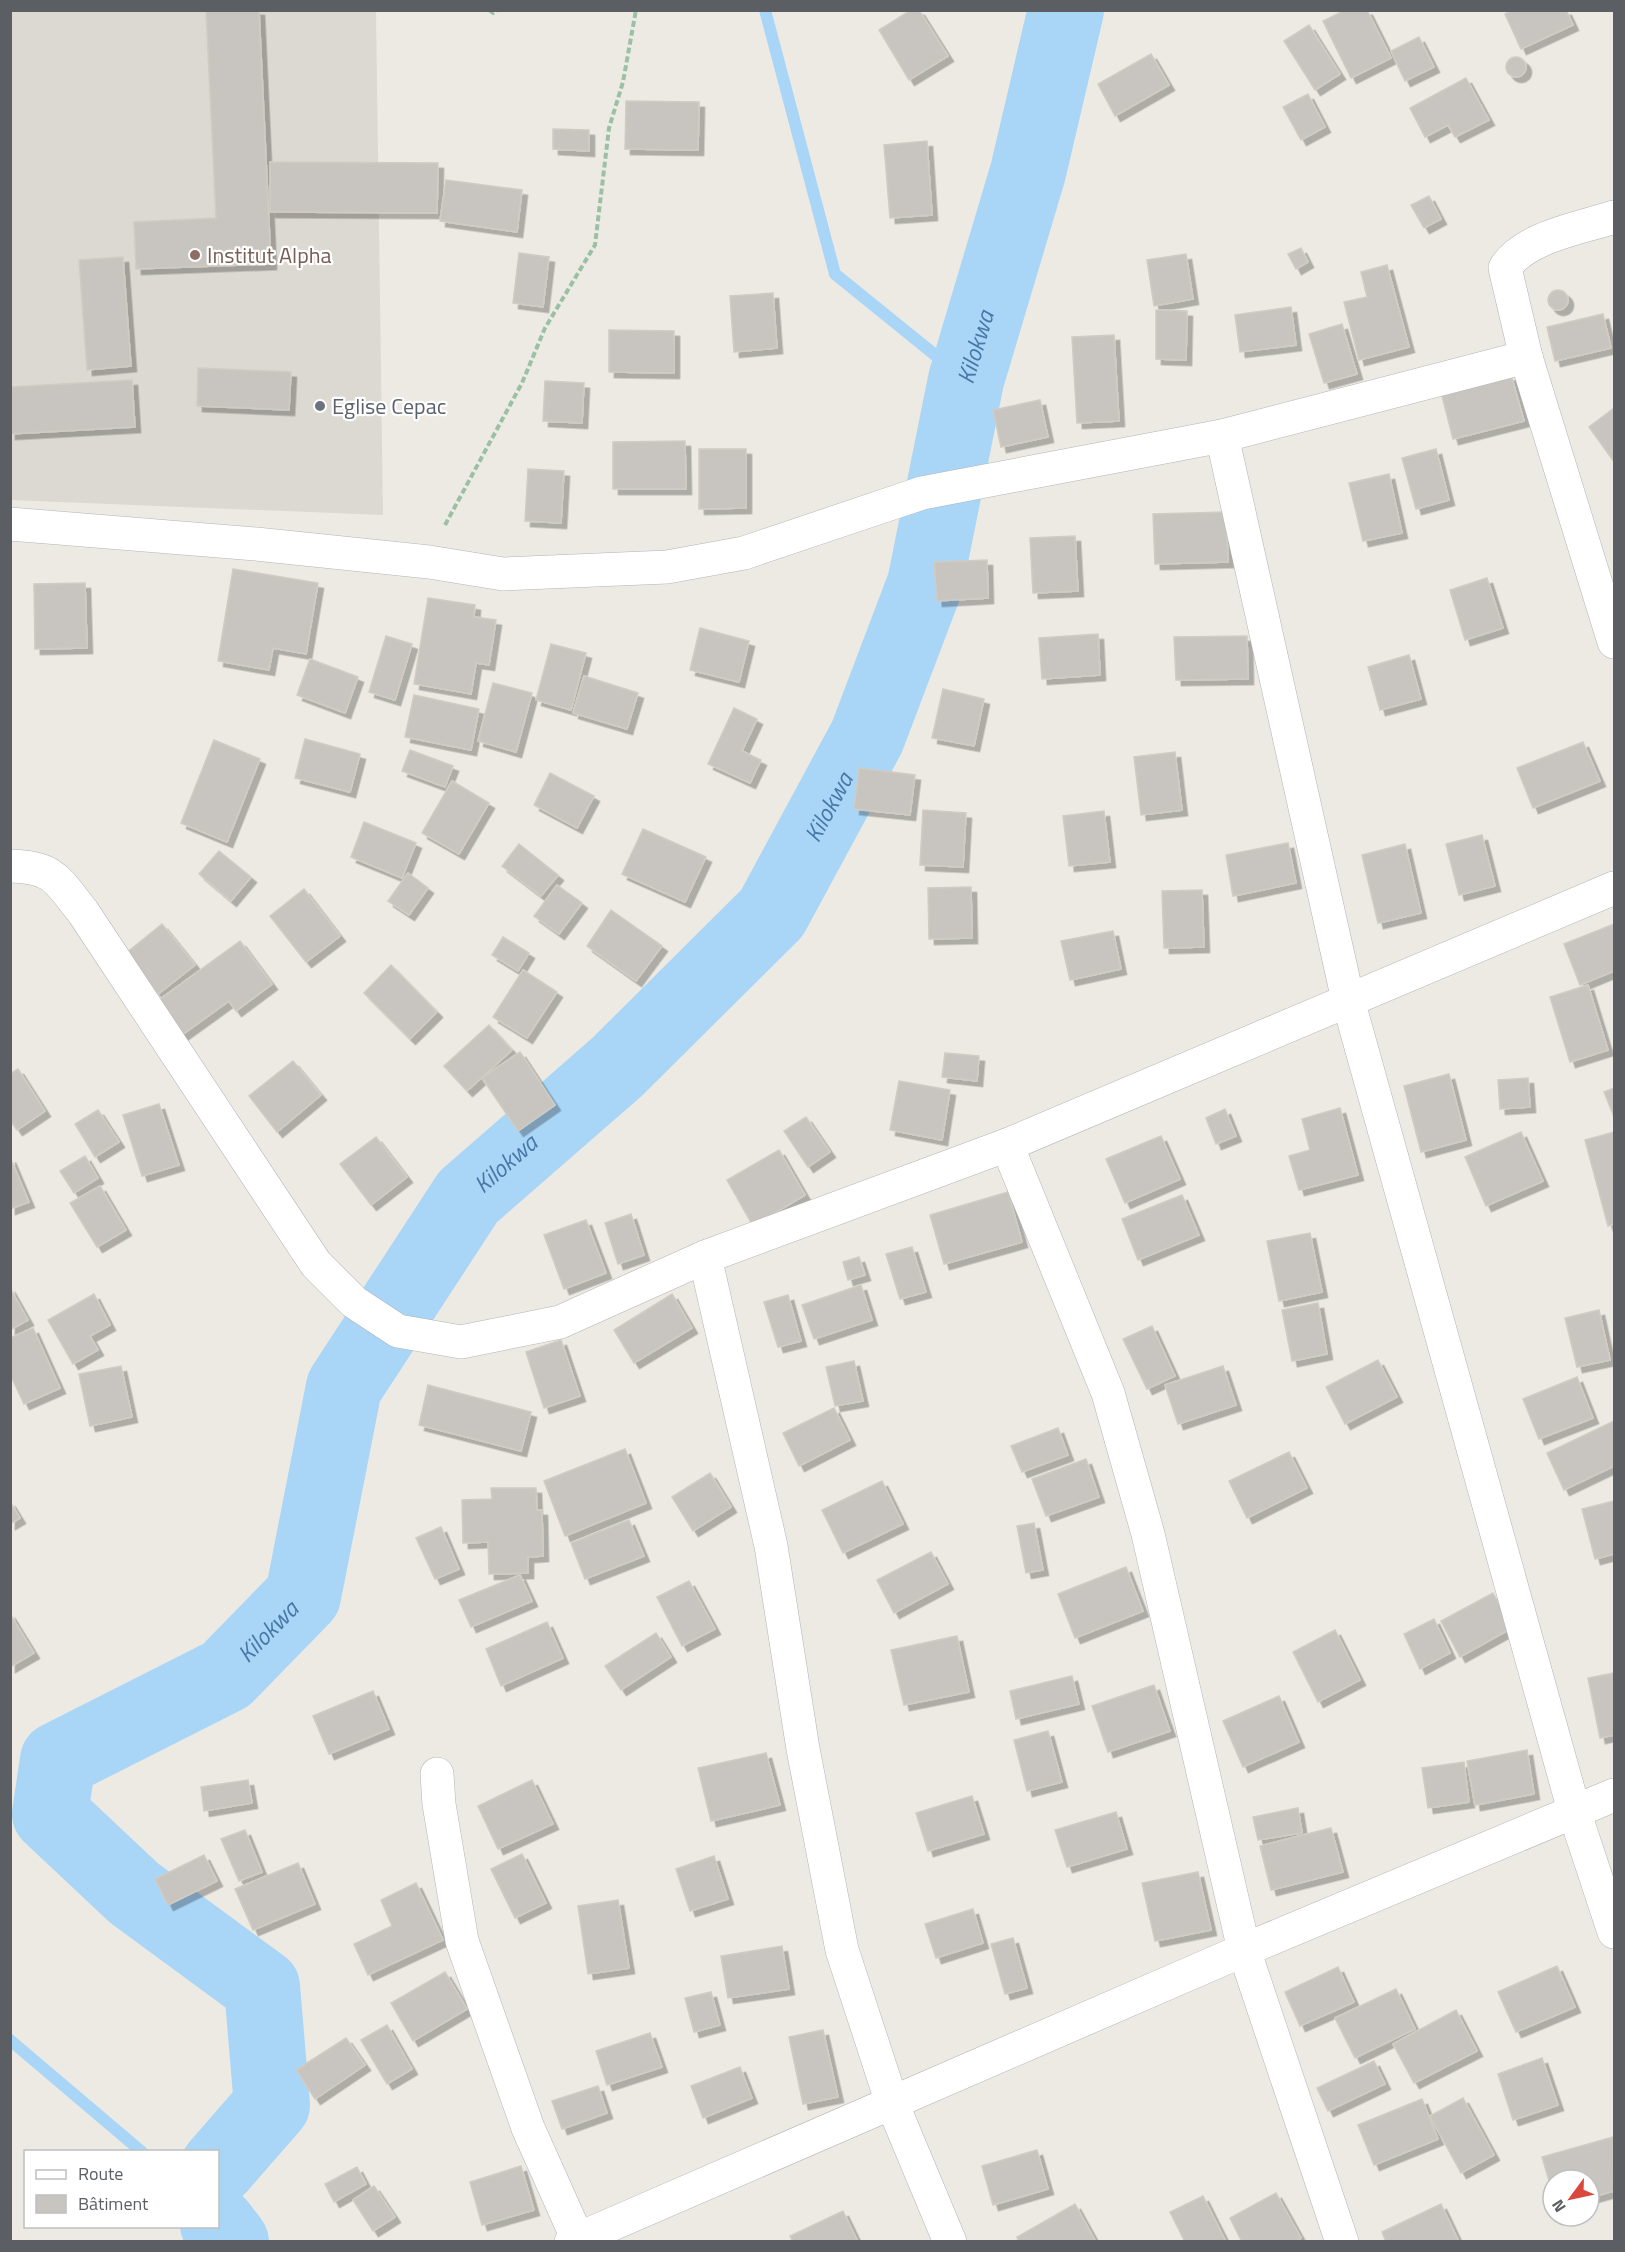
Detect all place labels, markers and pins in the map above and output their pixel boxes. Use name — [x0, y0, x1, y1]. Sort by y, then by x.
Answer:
place label: Institut Alpha — [207, 238, 332, 272]
marker: Institut Alpha — [188, 248, 202, 262]
place label: Eglise Cepac — [332, 389, 446, 423]
marker: Eglise Cepac — [313, 399, 327, 413]

